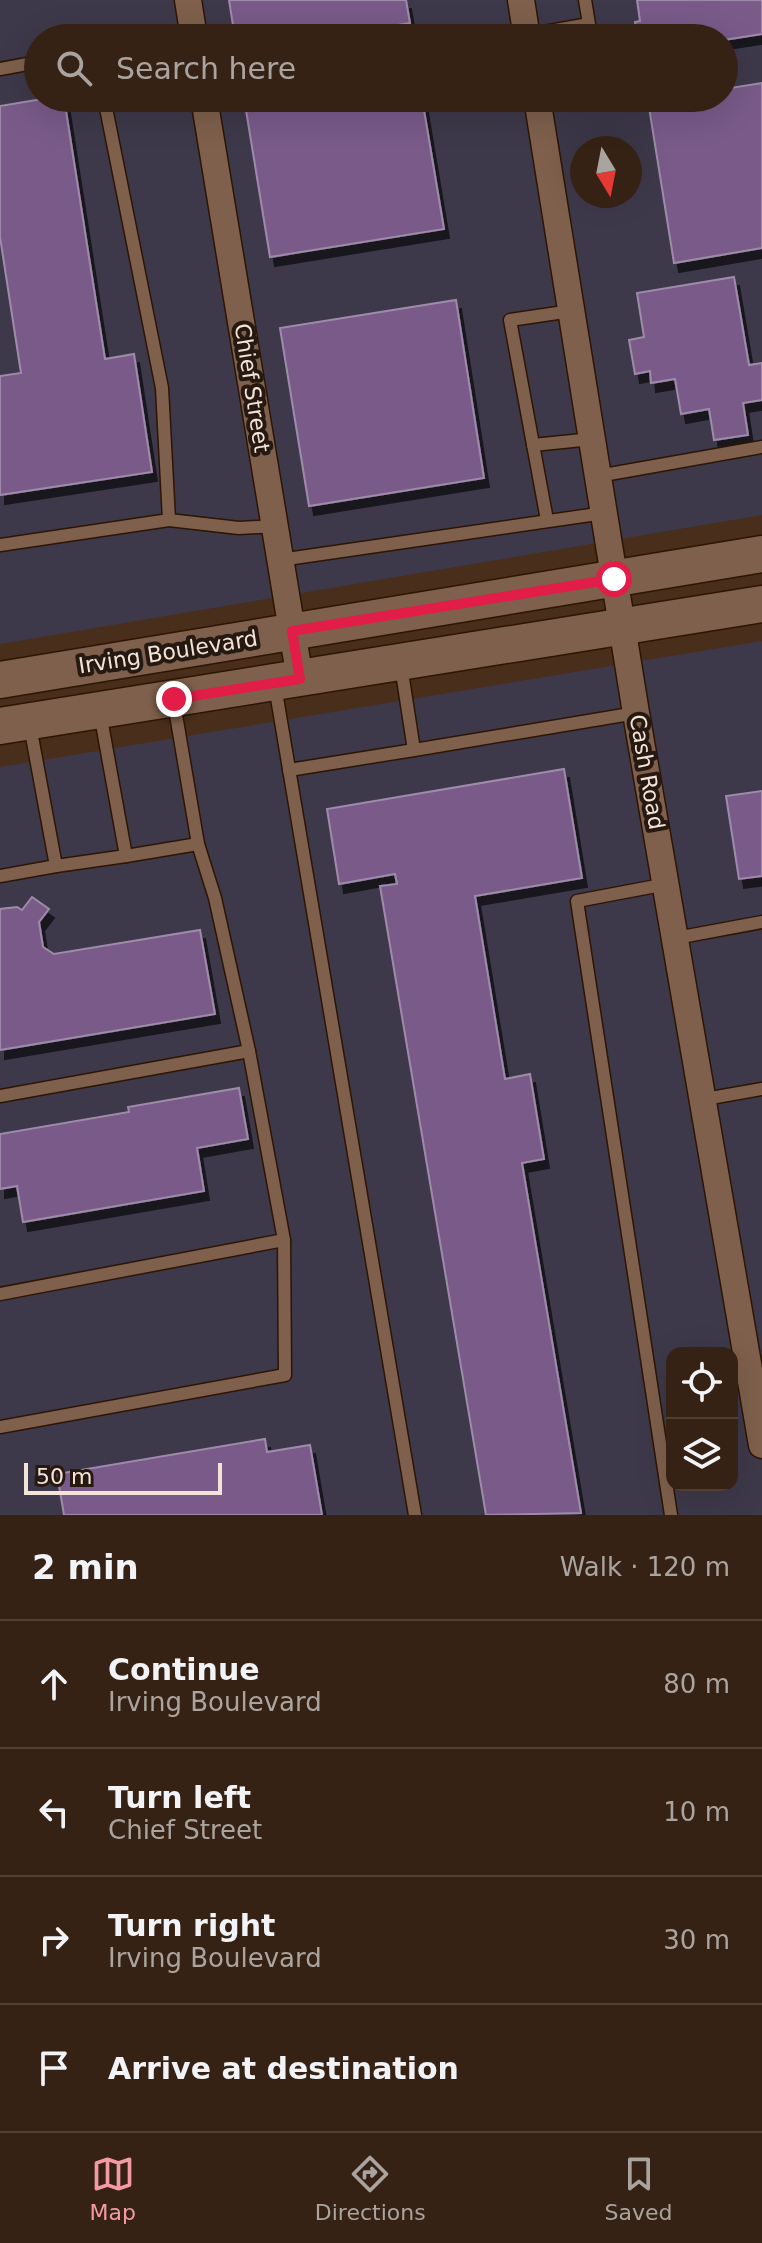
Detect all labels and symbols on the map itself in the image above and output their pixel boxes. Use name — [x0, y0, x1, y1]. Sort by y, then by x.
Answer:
north arrow — [570, 136, 642, 208]
street label: Chief Street — [229, 322, 275, 455]
route start — [596, 561, 632, 597]
street label: Irving Boulevard — [77, 626, 259, 678]
route end — [156, 681, 192, 717]
street label: Cash Road — [625, 712, 669, 832]
scale bar — [24, 1459, 222, 1495]

